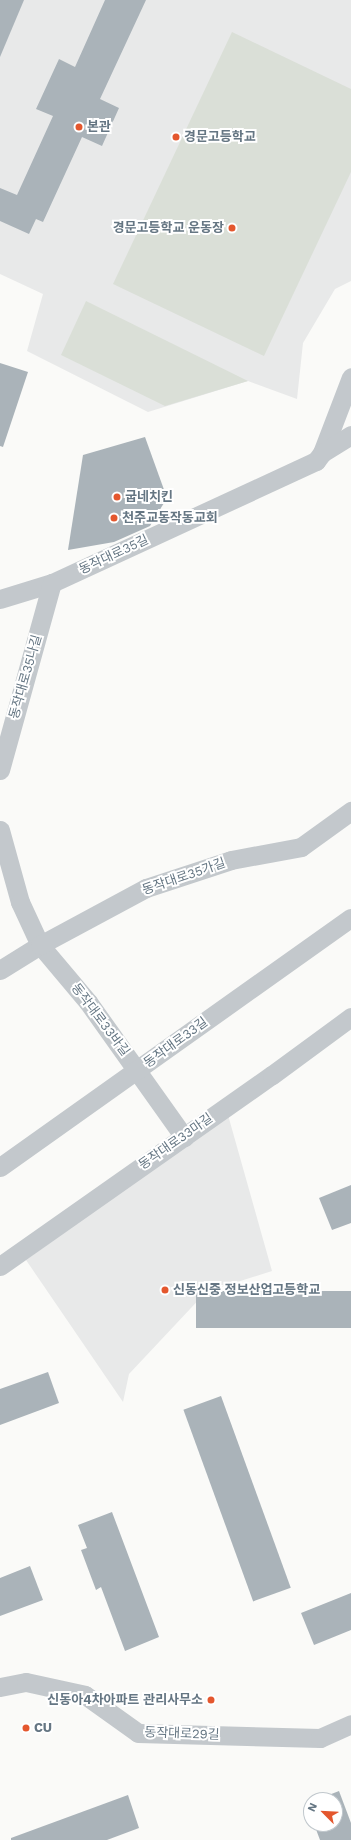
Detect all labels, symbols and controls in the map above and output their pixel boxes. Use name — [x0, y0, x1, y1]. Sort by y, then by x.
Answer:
place label: 본관 — [87, 119, 111, 135]
marker: 본관 — [74, 122, 84, 132]
place label: 경문고등학교 — [184, 129, 256, 145]
marker: 경문고등학교 — [171, 132, 181, 142]
place label: 경문고등학교 운동장 — [113, 220, 224, 236]
marker: 경문고등학교 운동장 — [227, 223, 237, 233]
place label: 굽네치킨 — [125, 489, 173, 505]
marker: 굽네치킨 — [112, 492, 122, 502]
place label: 천주교동작동교회 — [122, 510, 218, 526]
marker: 천주교동작동교회 — [109, 513, 119, 523]
street label: 동작대로35길 — [77, 532, 151, 578]
street label: 동작대로35나길 — [7, 633, 45, 721]
street label: 동작대로35가길 — [140, 855, 228, 899]
street label: 동작대로33바길 — [68, 981, 132, 1059]
street label: 동작대로33길 — [141, 1015, 211, 1071]
street label: 동작대로33마길 — [136, 1111, 216, 1173]
place label: 신동신중 정보산업고등학교 — [173, 1282, 320, 1298]
marker: 신동신중 정보산업고등학교 — [160, 1285, 170, 1295]
place label: 신동아4차아파트 관리사무소 — [47, 1692, 203, 1708]
marker: 신동아4차아파트 관리사무소 — [206, 1695, 216, 1705]
place label: CU — [34, 1720, 52, 1736]
marker: CU — [21, 1723, 31, 1733]
street label: 동작대로29길 — [144, 1725, 220, 1743]
north arrow — [303, 1792, 343, 1832]
text: N — [305, 1801, 320, 1814]

